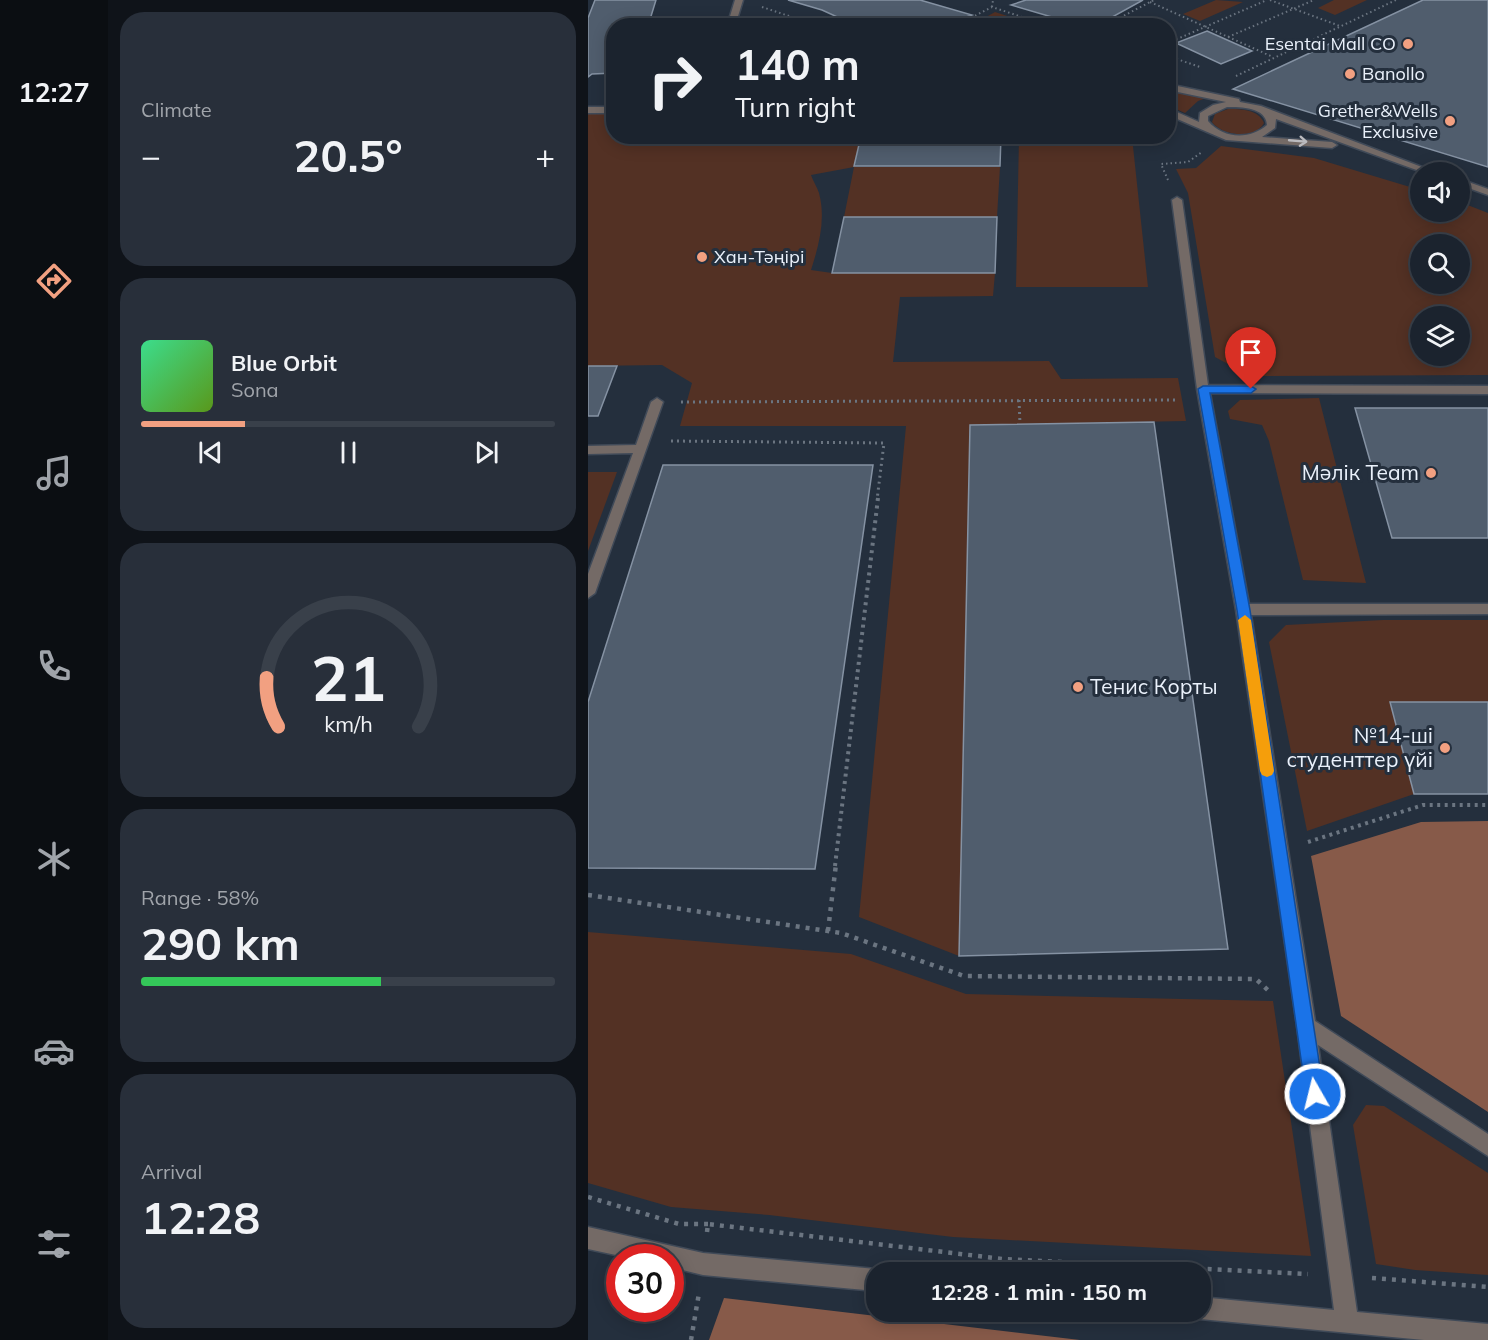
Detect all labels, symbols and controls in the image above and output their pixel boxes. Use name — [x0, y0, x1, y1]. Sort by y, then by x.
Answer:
place label: Esentai Mall СО — [1265, 32, 1396, 55]
marker: Esentai Mall СО — [1401, 37, 1415, 51]
text: 140 m — [735, 38, 860, 91]
icon: right — [636, 42, 714, 120]
place label: Banollo — [1362, 62, 1425, 85]
marker: Banollo — [1343, 67, 1357, 81]
text: 12:27 — [18, 75, 90, 109]
text: Turn right — [735, 90, 855, 124]
text: Climate — [141, 97, 212, 122]
place label: Grether&Wells Exclusive — [1318, 99, 1438, 143]
marker: Grether&Wells Exclusive — [1443, 114, 1457, 128]
text: 20.5° — [293, 127, 403, 183]
text: − — [141, 135, 161, 176]
text: + — [535, 135, 555, 176]
one-way arrow — [1287, 136, 1307, 147]
map controls — [1410, 162, 1470, 366]
button: sound — [1410, 162, 1470, 222]
button: search — [1410, 234, 1470, 294]
place label: Хан-Тәңірі — [714, 245, 805, 268]
marker: Хан-Тәңірі — [695, 250, 709, 264]
icon: directions — [33, 260, 75, 302]
button: layers — [1410, 306, 1470, 366]
pin — [1225, 327, 1276, 389]
icon: arrive — [1234, 336, 1267, 369]
text: Blue Orbit — [231, 349, 337, 377]
text: Sona — [231, 377, 279, 402]
icon: previous — [194, 436, 227, 469]
icon: pause — [332, 436, 365, 469]
icon: next — [470, 436, 503, 469]
icon: music — [33, 452, 75, 494]
place label: Мәлік Team — [1302, 459, 1419, 485]
marker: Мәлік Team — [1424, 466, 1438, 480]
text: 21 — [311, 638, 385, 717]
icon: phone — [33, 645, 75, 687]
place label: Тенис Корты — [1090, 673, 1218, 699]
marker: Тенис Корты — [1071, 680, 1085, 694]
text: km/h — [324, 710, 372, 737]
place label: №14-ші студенттер үйі — [1286, 722, 1433, 772]
marker: №14-ші студенттер үйі — [1438, 741, 1452, 755]
icon: climate — [33, 838, 75, 880]
text: Range · 58% — [141, 885, 259, 910]
text: 290 km — [141, 915, 300, 971]
icon: car — [33, 1030, 75, 1072]
position arrow — [1283, 1062, 1347, 1126]
text: Arrival — [141, 1159, 202, 1184]
text: 12:28 — [141, 1189, 260, 1245]
icon: filters — [33, 1223, 75, 1265]
speed limit sign: 30 — [606, 1244, 684, 1322]
text: 12:28 · 1 min · 150 m — [930, 1278, 1147, 1306]

